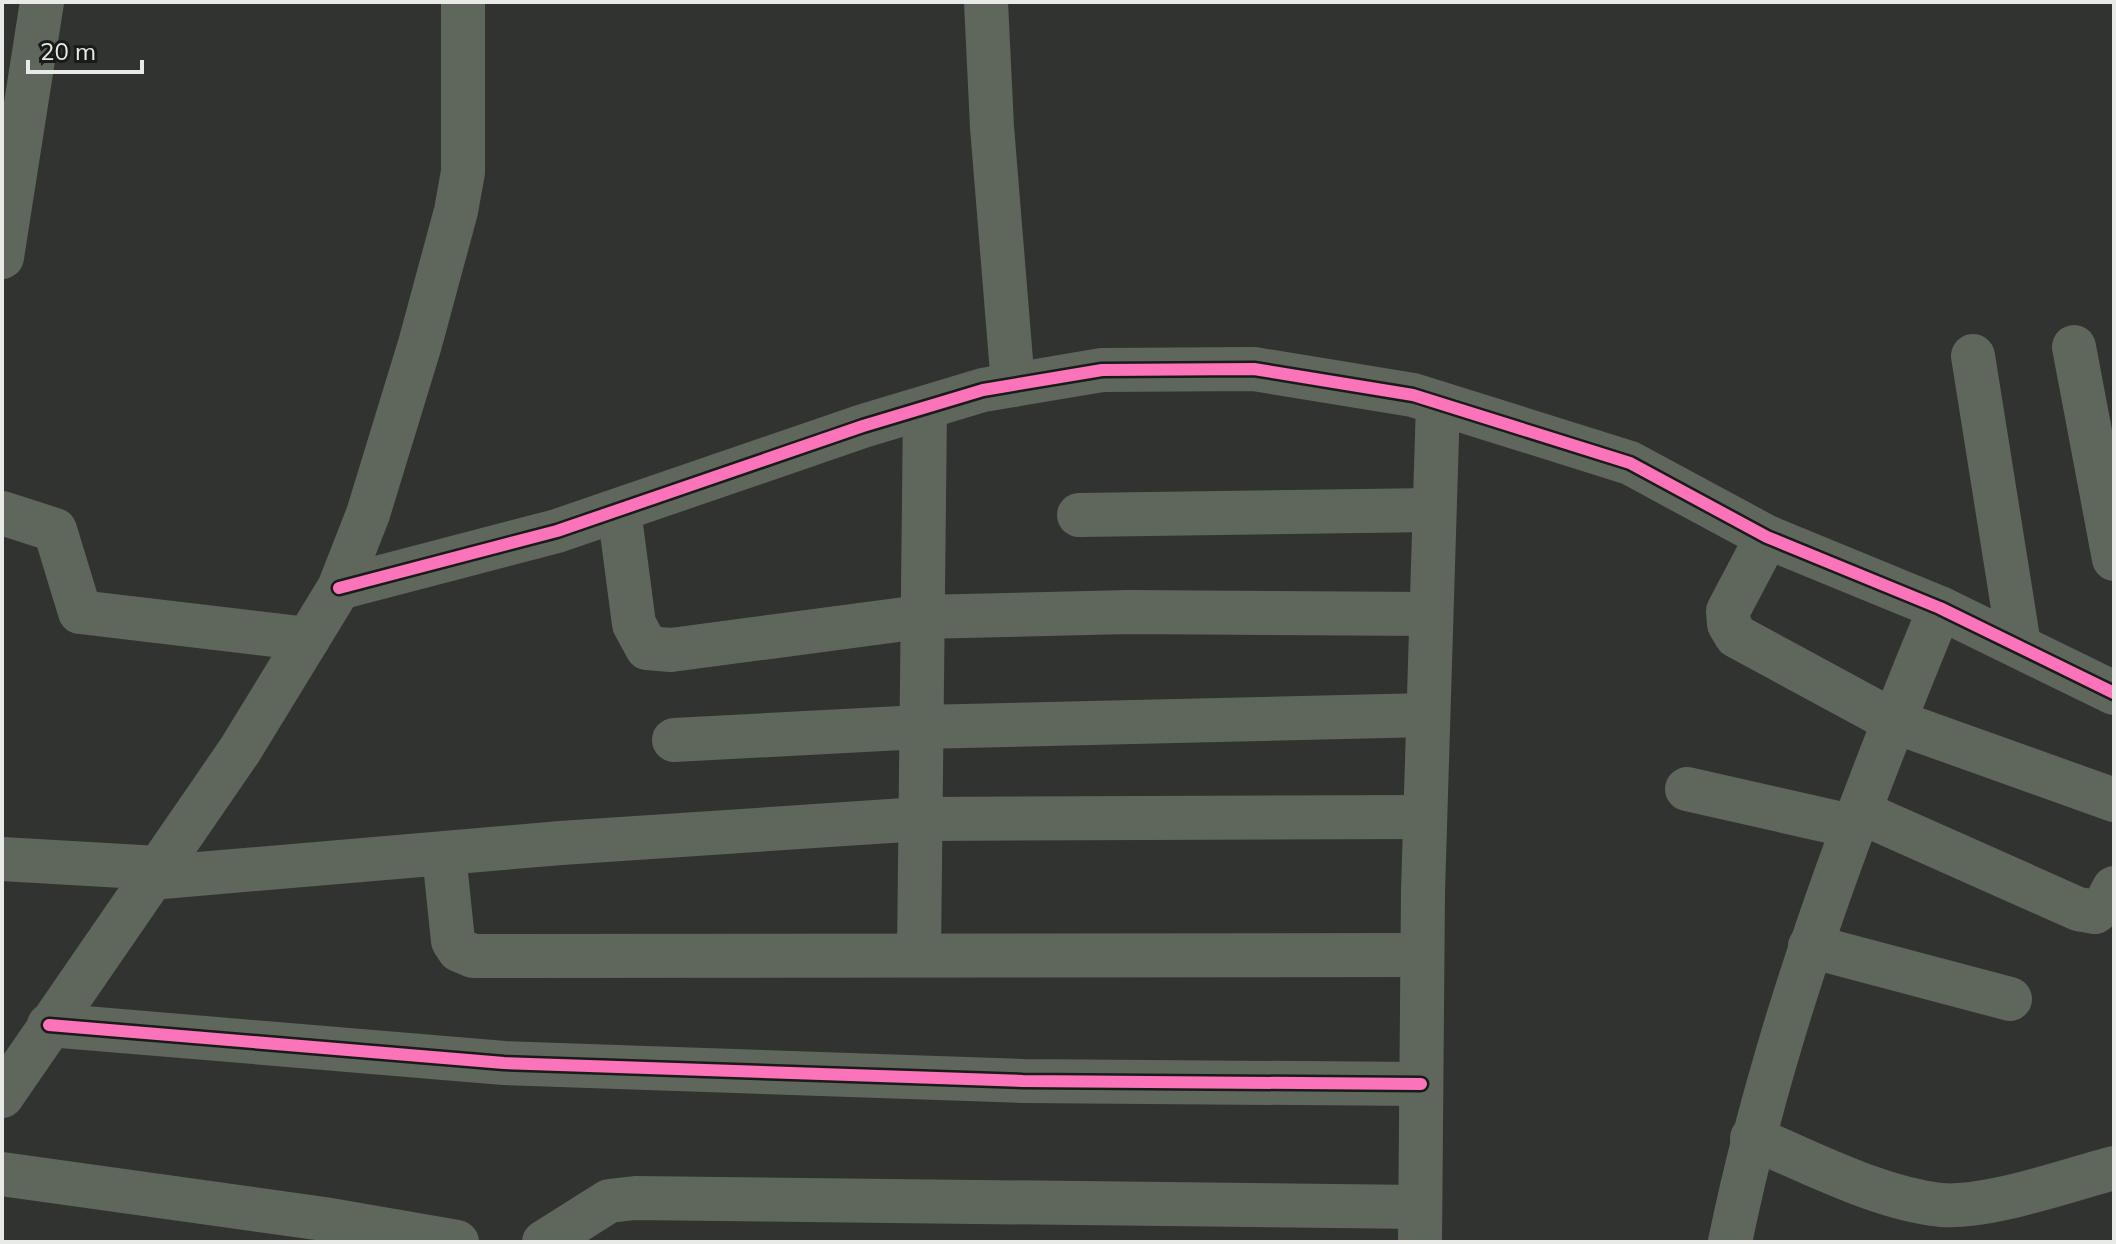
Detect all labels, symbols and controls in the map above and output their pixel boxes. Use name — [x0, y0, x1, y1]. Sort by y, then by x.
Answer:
scale bar — [28, 24, 142, 74]
text: 20 m — [40, 36, 96, 66]

